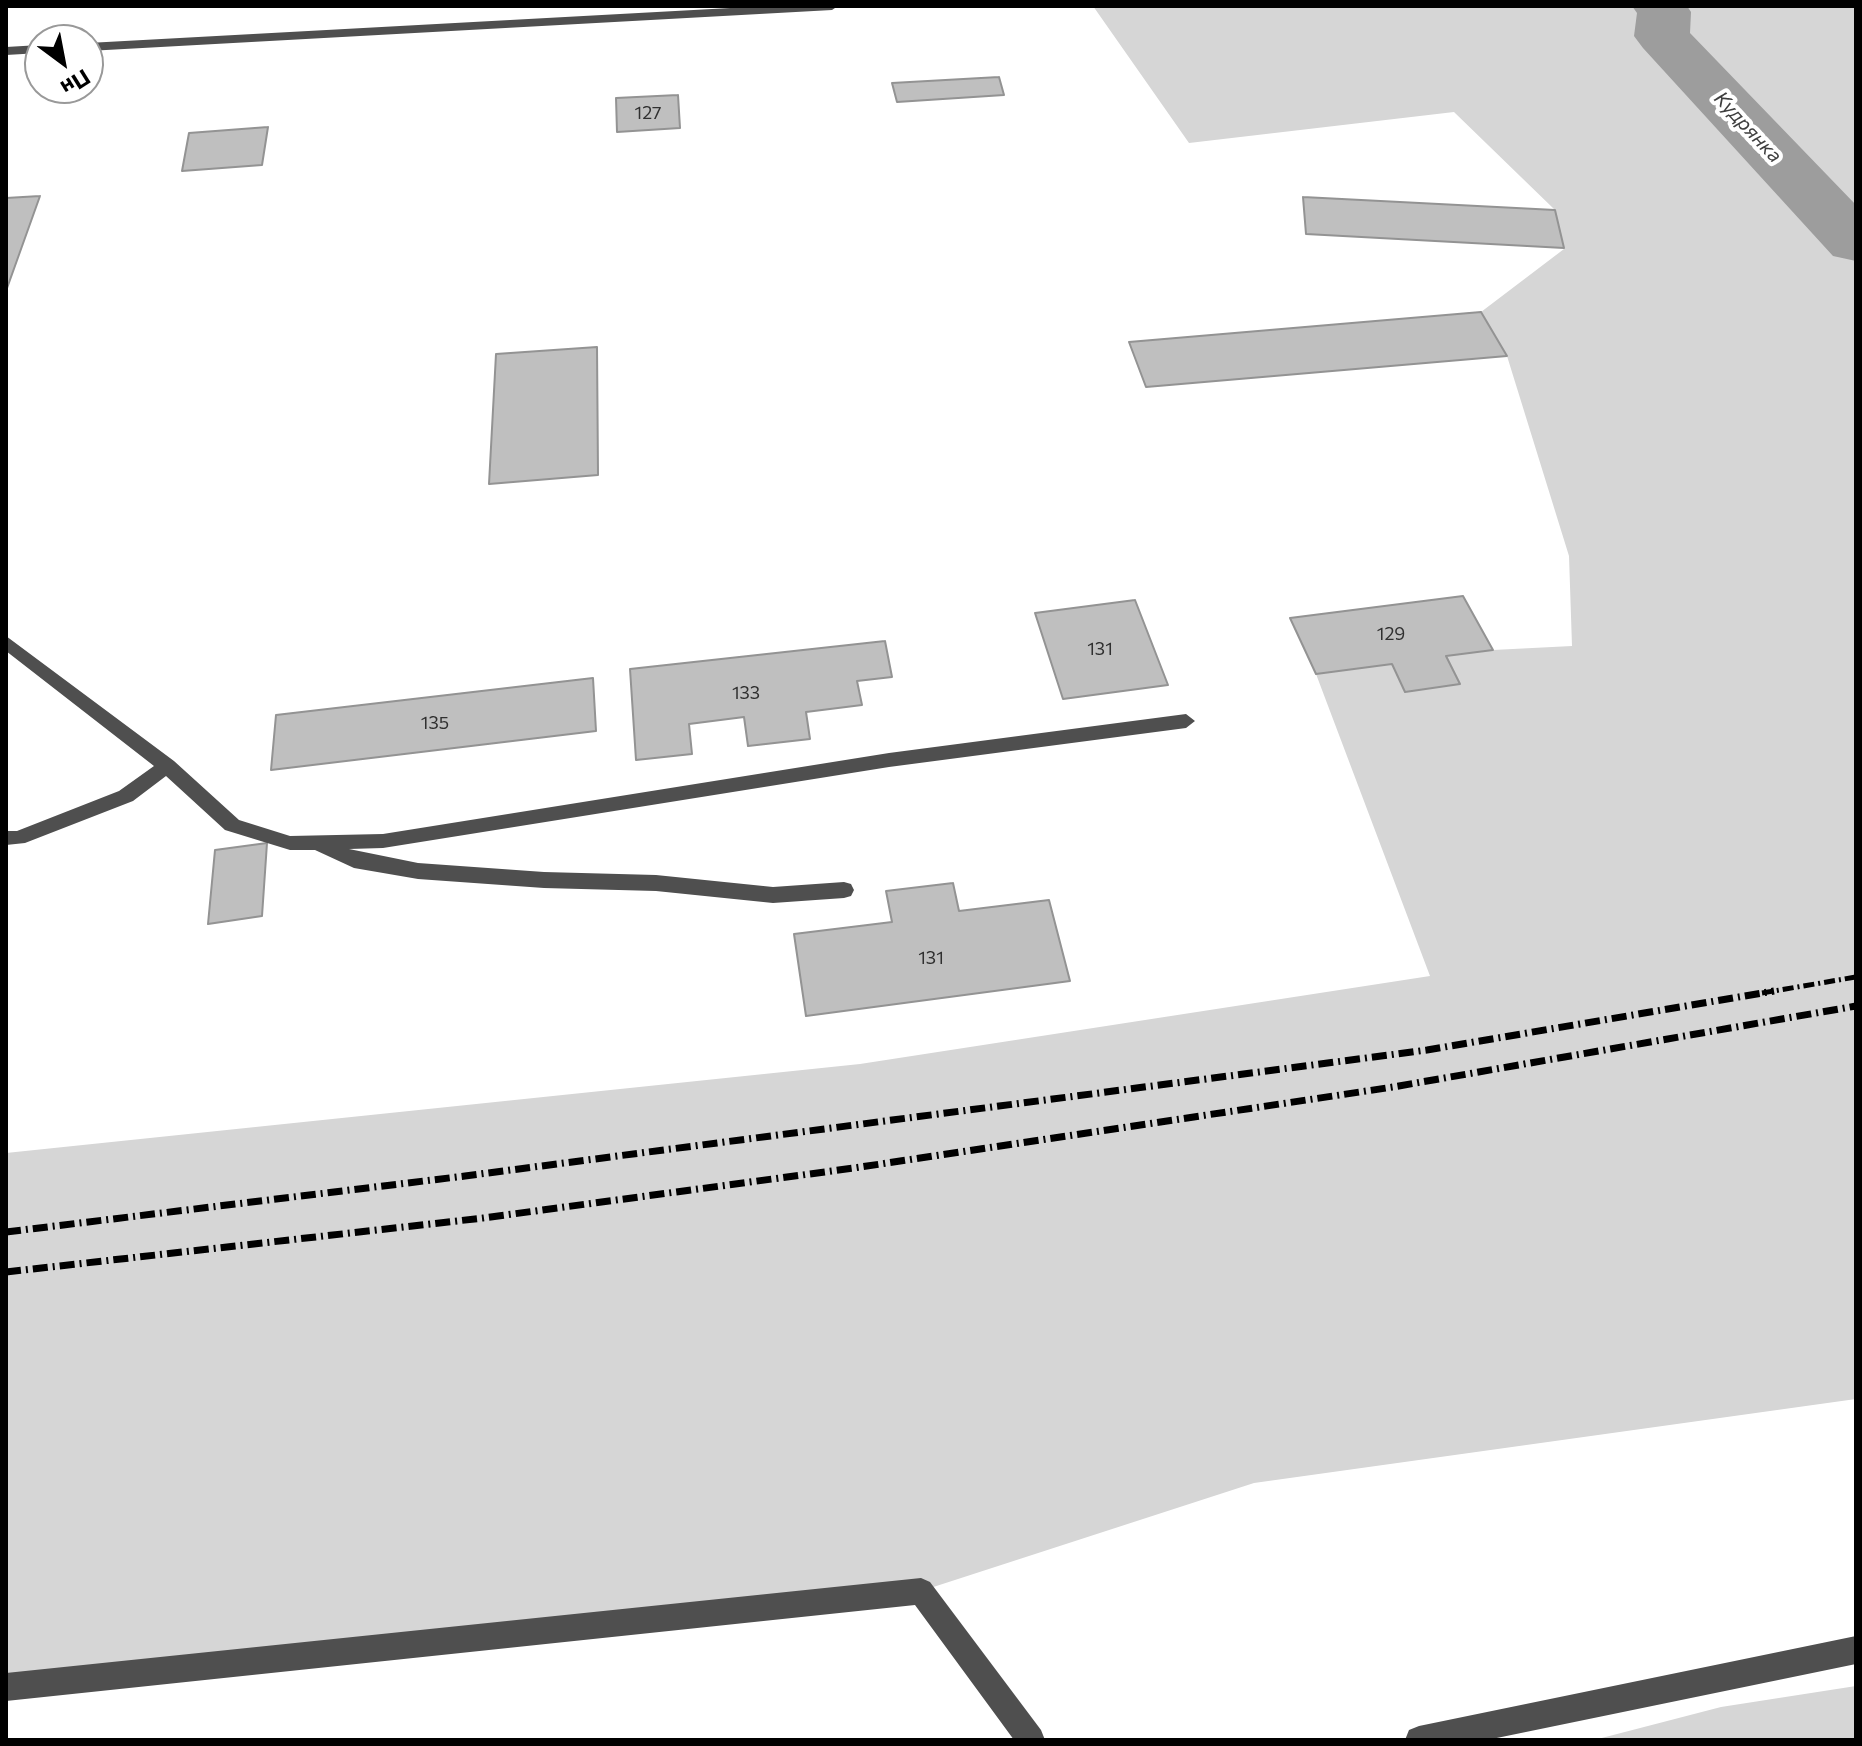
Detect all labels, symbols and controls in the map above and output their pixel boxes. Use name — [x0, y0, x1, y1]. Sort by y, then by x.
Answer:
north arrow — [24, 24, 104, 104]
text: Пн — [56, 64, 95, 102]
water label: Кудрянка — [1709, 86, 1787, 168]
house number: 127 — [634, 102, 662, 124]
house number: 129 — [1377, 623, 1405, 645]
house number: 131 — [1087, 638, 1113, 660]
house number: 133 — [732, 682, 760, 704]
house number: 135 — [421, 712, 449, 734]
house number: 131 — [918, 947, 944, 969]

